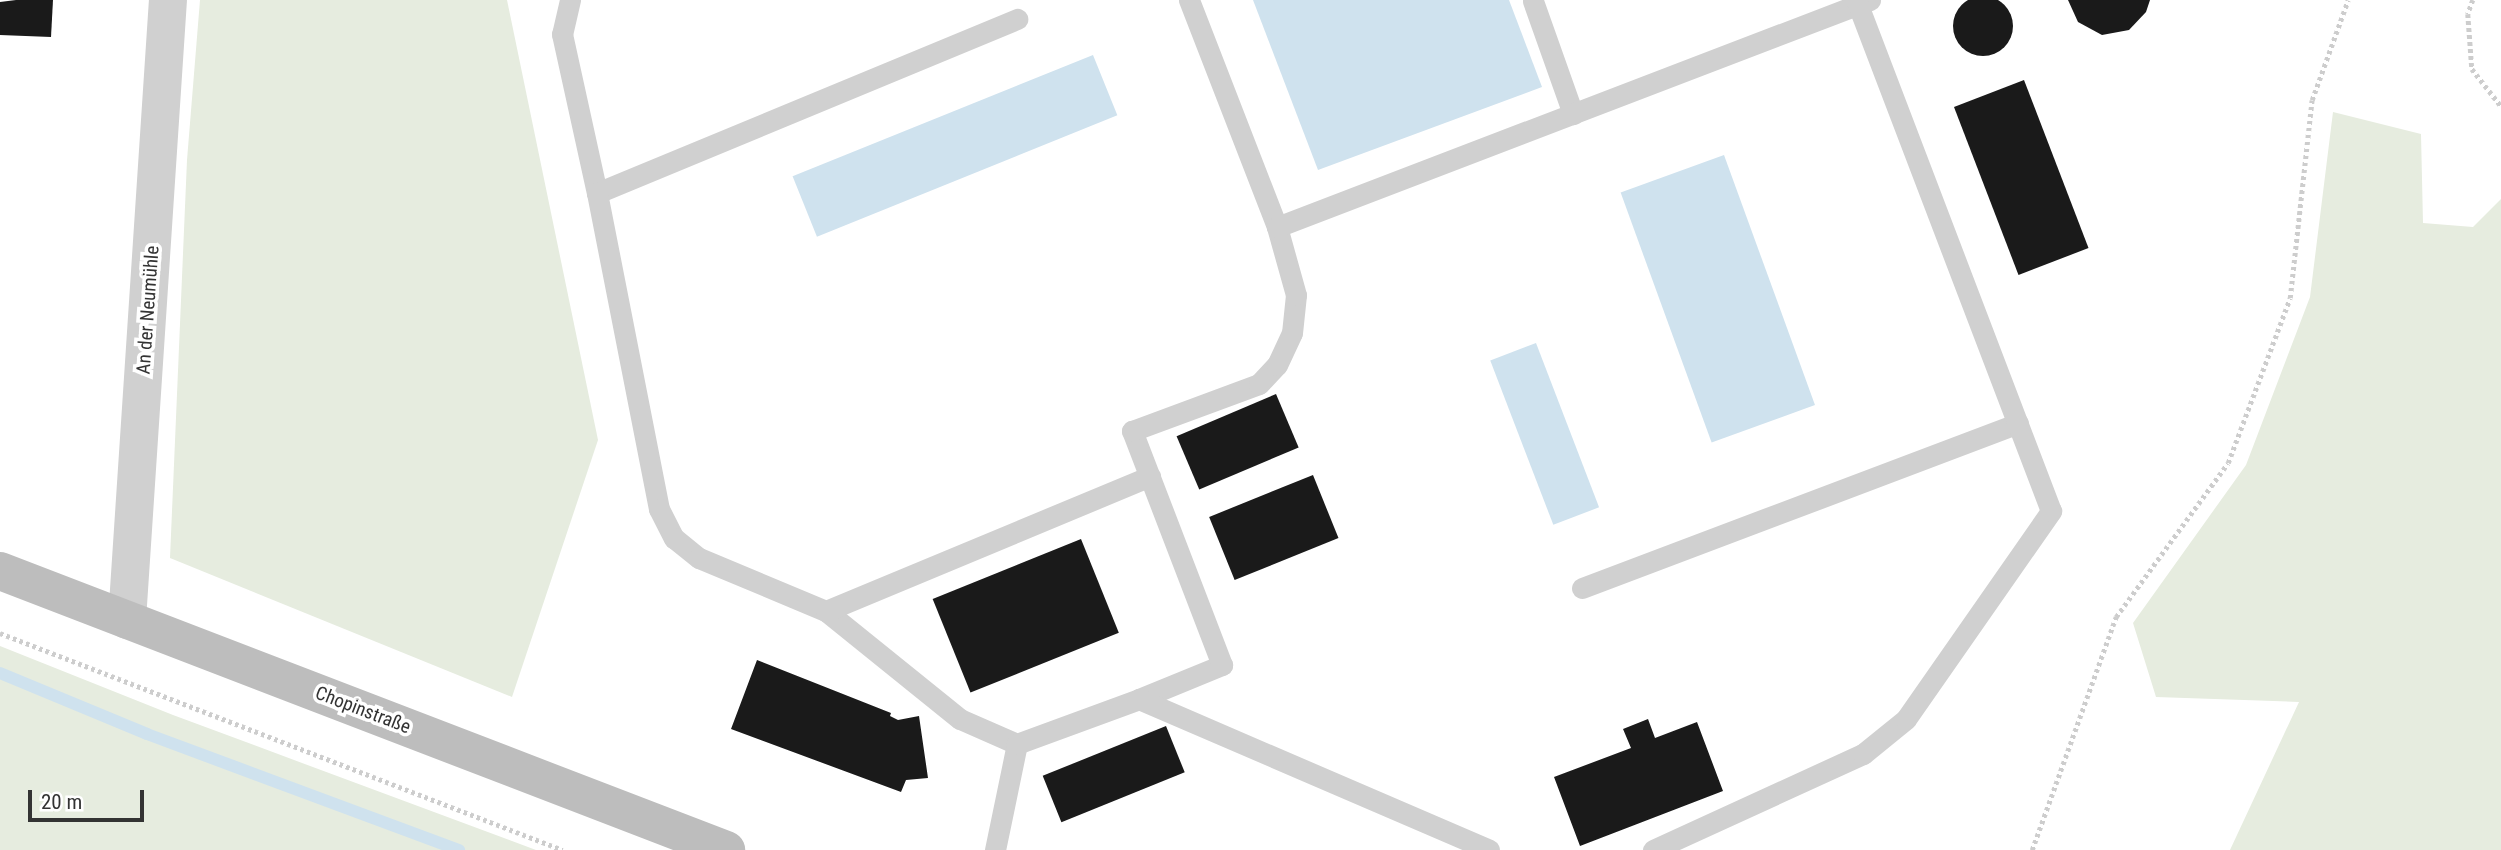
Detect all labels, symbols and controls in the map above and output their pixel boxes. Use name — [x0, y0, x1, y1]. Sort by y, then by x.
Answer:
street label: An der Neumühle — [132, 245, 164, 375]
street label: Chopinstraße — [312, 681, 414, 739]
scale bar — [32, 776, 147, 820]
text: 20 m — [41, 790, 82, 814]

